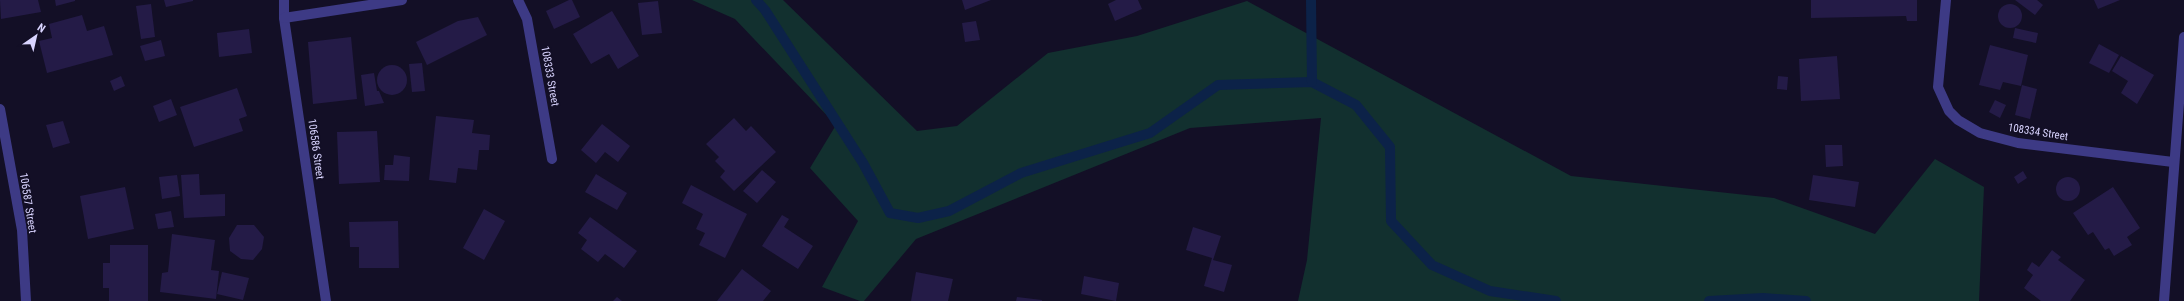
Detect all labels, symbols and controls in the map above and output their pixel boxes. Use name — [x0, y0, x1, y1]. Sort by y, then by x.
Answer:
north arrow — [16, 16, 56, 56]
text: N — [35, 21, 48, 36]
street label: 108333 Street — [538, 45, 562, 107]
street label: 106586 Street — [305, 118, 327, 180]
street label: 108334 Street — [2007, 121, 2069, 143]
street label: 106587 Street — [17, 172, 39, 234]

